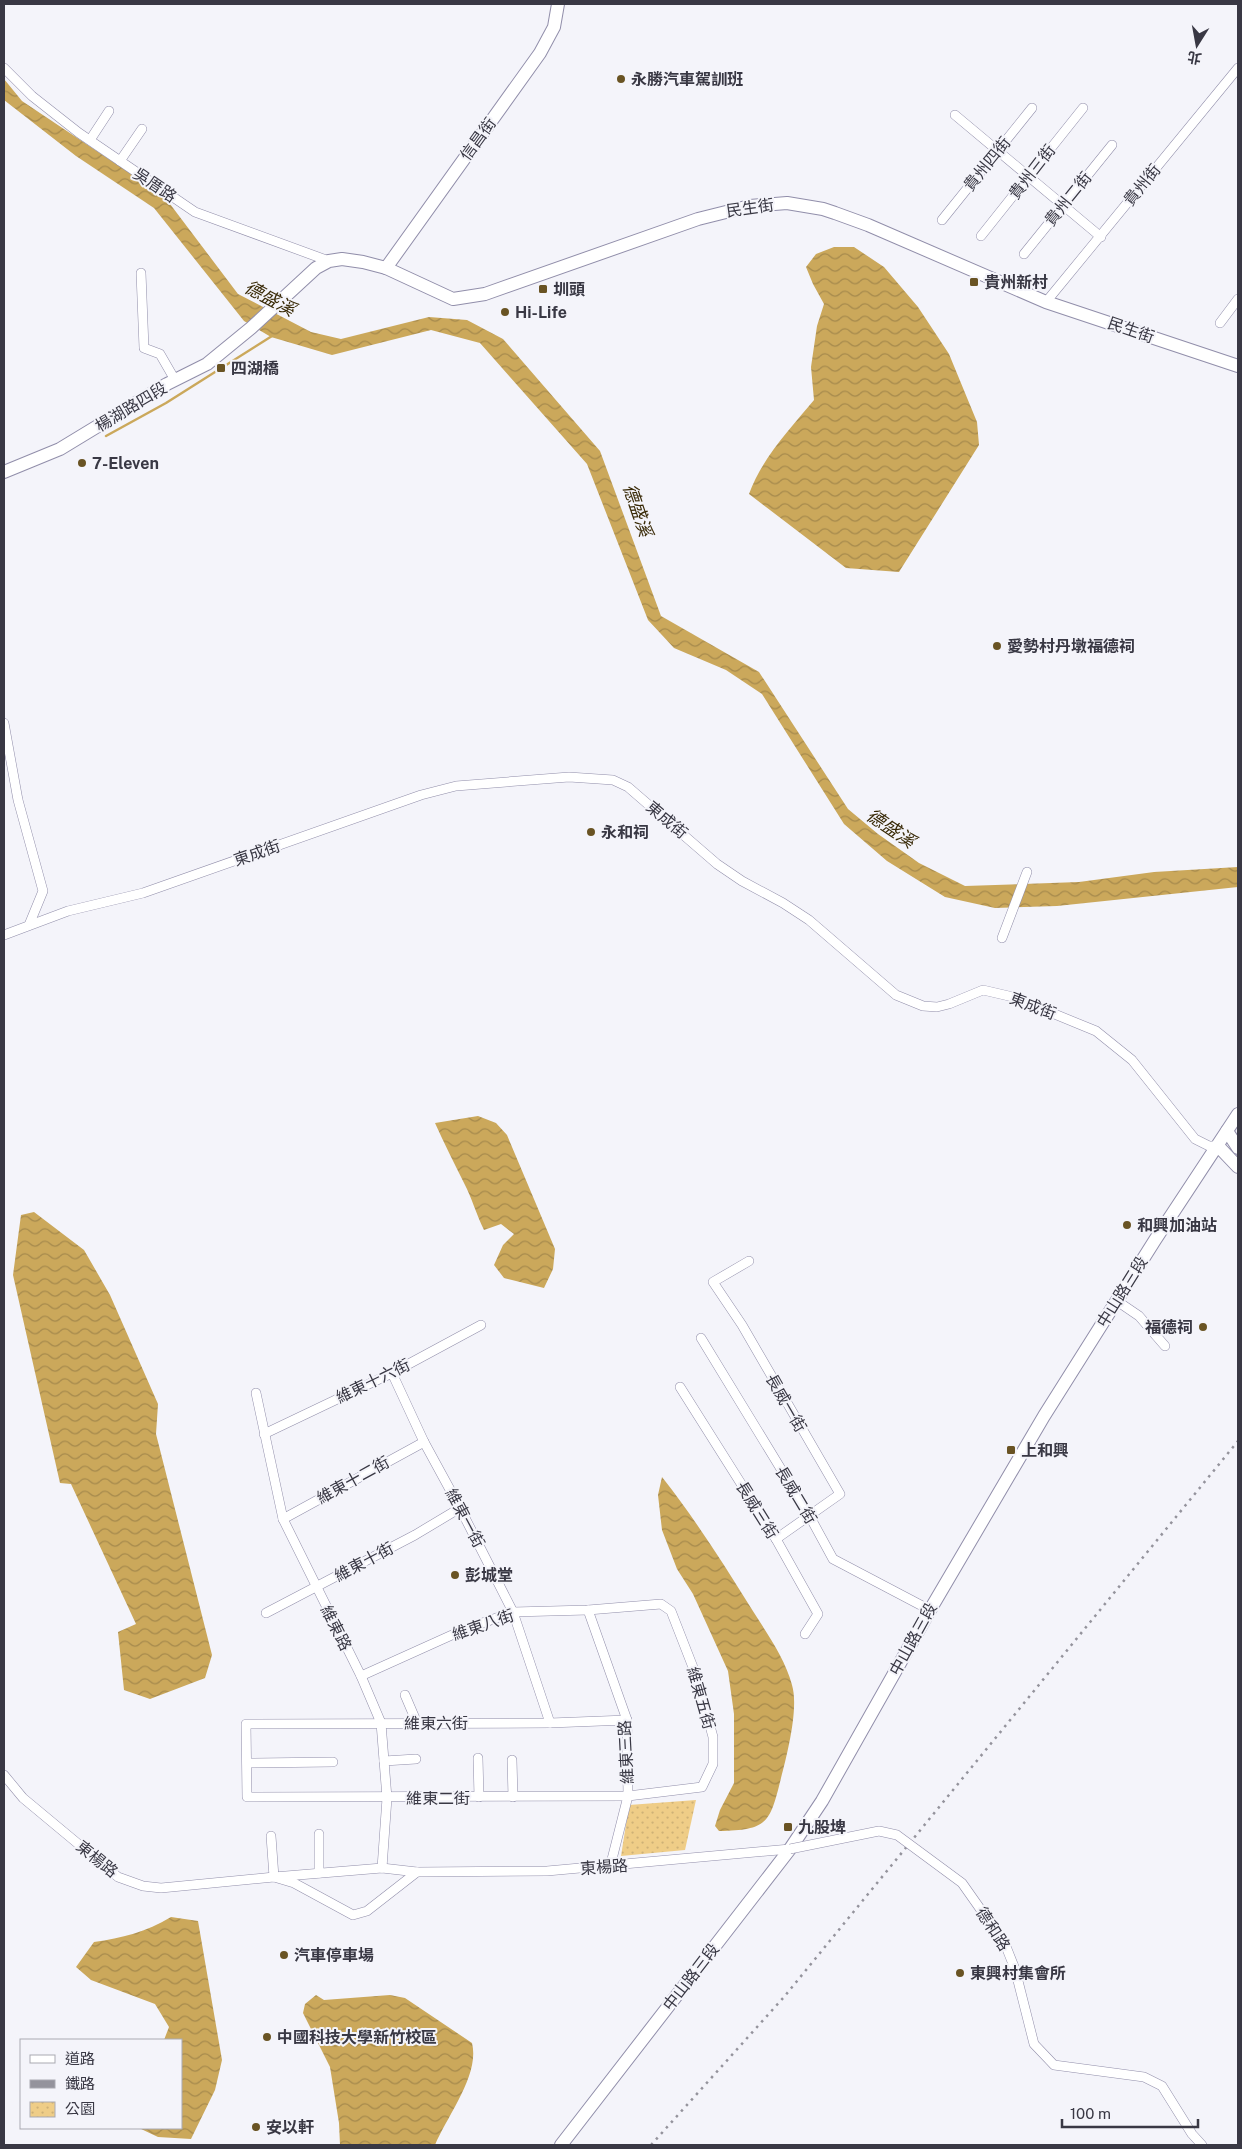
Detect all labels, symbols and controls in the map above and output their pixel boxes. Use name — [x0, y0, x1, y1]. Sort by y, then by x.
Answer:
north arrow — [1172, 20, 1222, 70]
text: 北 — [1186, 49, 1203, 67]
place label: 永勝汽車駕訓班 — [631, 70, 743, 89]
marker: 永勝汽車駕訓班 — [615, 73, 627, 85]
street label: 信昌街 — [456, 114, 500, 164]
street label: 貴州四街 — [959, 133, 1015, 195]
street label: 貴州三街 — [1005, 141, 1059, 203]
street label: 貴州街 — [1120, 160, 1164, 210]
street label: 吳厝路 — [130, 164, 180, 206]
street label: 貴州二街 — [1040, 168, 1096, 230]
street label: 民生街 — [725, 195, 775, 221]
place label: 貴州新村 — [984, 273, 1048, 292]
water label: 德盛溪 — [241, 276, 301, 321]
marker: 貴州新村 — [968, 276, 980, 288]
place label: 圳頭 — [553, 280, 585, 299]
marker: 圳頭 — [537, 283, 549, 295]
place label: Hi-Life — [515, 303, 567, 322]
marker: Hi-Life — [499, 306, 511, 318]
street label: 民生街 — [1105, 313, 1157, 347]
place label: 四湖橋 — [231, 359, 279, 378]
marker: 四湖橋 — [215, 362, 227, 374]
street label: 楊湖路四段 — [92, 378, 170, 436]
place label: 7-Eleven — [92, 454, 159, 473]
marker: 7-Eleven — [76, 457, 88, 469]
water label: 德盛溪 — [619, 481, 658, 542]
place label: 愛勢村丹墩福德祠 — [1007, 637, 1135, 656]
marker: 愛勢村丹墩福德祠 — [991, 640, 1003, 652]
street label: 東成街 — [643, 797, 691, 843]
water label: 德盛溪 — [863, 804, 922, 853]
place label: 永和祠 — [601, 823, 649, 842]
marker: 永和祠 — [585, 826, 597, 838]
street label: 東成街 — [231, 836, 283, 870]
street label: 東成街 — [1007, 989, 1059, 1023]
place label: 和興加油站 — [1137, 1216, 1217, 1235]
marker: 和興加油站 — [1121, 1219, 1133, 1231]
street label: 中山路三段 — [1093, 1253, 1151, 1331]
place label: 福德祠 — [1145, 1318, 1193, 1337]
marker: 福德祠 — [1197, 1321, 1209, 1333]
street label: 維東十六街 — [333, 1355, 413, 1407]
street label: 長威一街 — [762, 1371, 810, 1435]
place label: 上和興 — [1021, 1441, 1069, 1460]
marker: 上和興 — [1005, 1444, 1017, 1456]
street label: 維東十二街 — [313, 1452, 393, 1508]
street label: 長威二街 — [771, 1463, 821, 1527]
street label: 長威三街 — [732, 1478, 782, 1542]
street label: 維東一街 — [442, 1485, 488, 1551]
street label: 維東十街 — [331, 1539, 397, 1585]
place label: 彭城堂 — [465, 1566, 513, 1585]
marker: 彭城堂 — [449, 1569, 461, 1581]
street label: 中山路三段 — [885, 1599, 941, 1679]
street label: 維東路 — [317, 1602, 355, 1654]
street label: 維東八街 — [450, 1606, 516, 1644]
street label: 維東五街 — [683, 1665, 719, 1731]
street label: 維東六街 — [404, 1714, 468, 1733]
street label: 維東三路 — [615, 1720, 637, 1784]
street label: 維東二街 — [406, 1789, 470, 1808]
place label: 九股埤 — [798, 1818, 846, 1837]
marker: 九股埤 — [782, 1821, 794, 1833]
street label: 東楊路 — [72, 1837, 122, 1881]
street label: 東楊路 — [579, 1856, 629, 1878]
street label: 德和路 — [972, 1904, 1014, 1954]
street label: 中山路三段 — [659, 1940, 723, 2014]
place label: 汽車停車場 — [294, 1946, 374, 1965]
marker: 汽車停車場 — [278, 1949, 290, 1961]
place label: 東興村集會所 — [970, 1964, 1066, 1983]
marker: 東興村集會所 — [954, 1967, 966, 1979]
place label: 中國科技大學新竹校區 — [277, 2028, 437, 2047]
marker: 中國科技大學新竹校區 — [261, 2031, 273, 2043]
legend — [20, 2039, 182, 2129]
text: 道路 — [65, 2050, 95, 2067]
text: 鐵路 — [65, 2075, 95, 2092]
scale bar — [1062, 2096, 1198, 2128]
text: 公園 — [65, 2100, 95, 2117]
text: 100 m — [1070, 2105, 1111, 2122]
place label: 安以軒 — [266, 2118, 314, 2137]
marker: 安以軒 — [250, 2121, 262, 2133]

